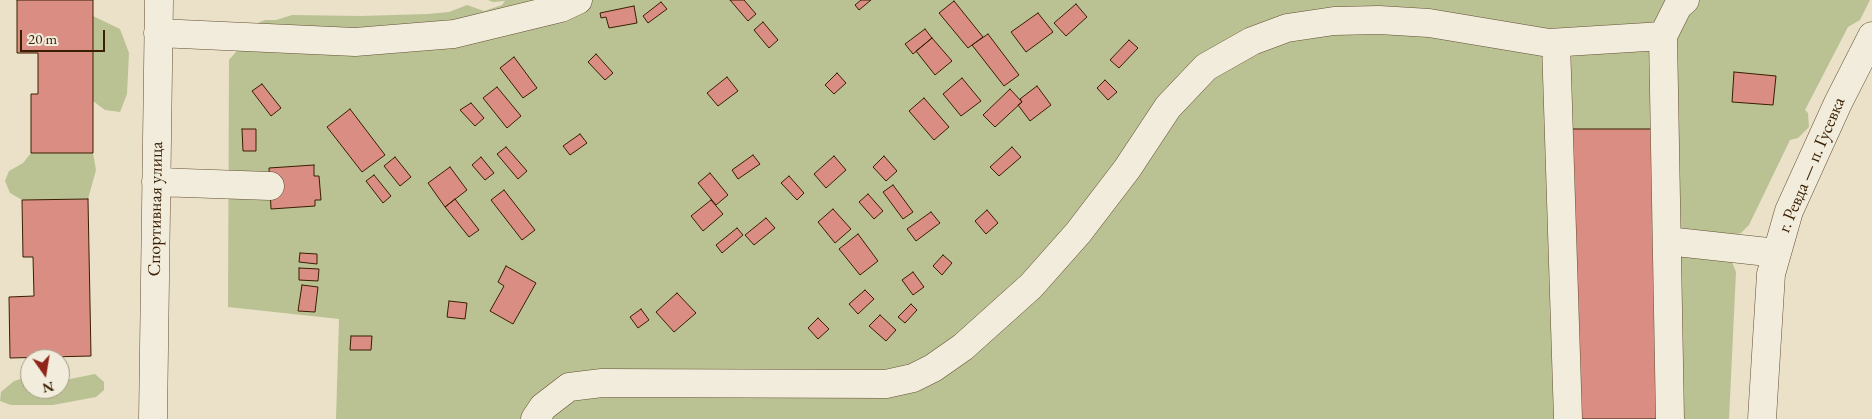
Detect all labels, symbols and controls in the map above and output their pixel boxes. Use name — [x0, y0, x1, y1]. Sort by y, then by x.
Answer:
scale bar — [22, 20, 108, 52]
text: 20 m — [28, 29, 57, 48]
street label: г. Ревда — п. Гусевка — [1774, 94, 1850, 236]
street label: Спортивная улица — [144, 141, 168, 277]
north arrow — [20, 349, 70, 399]
text: N — [41, 378, 56, 398]

